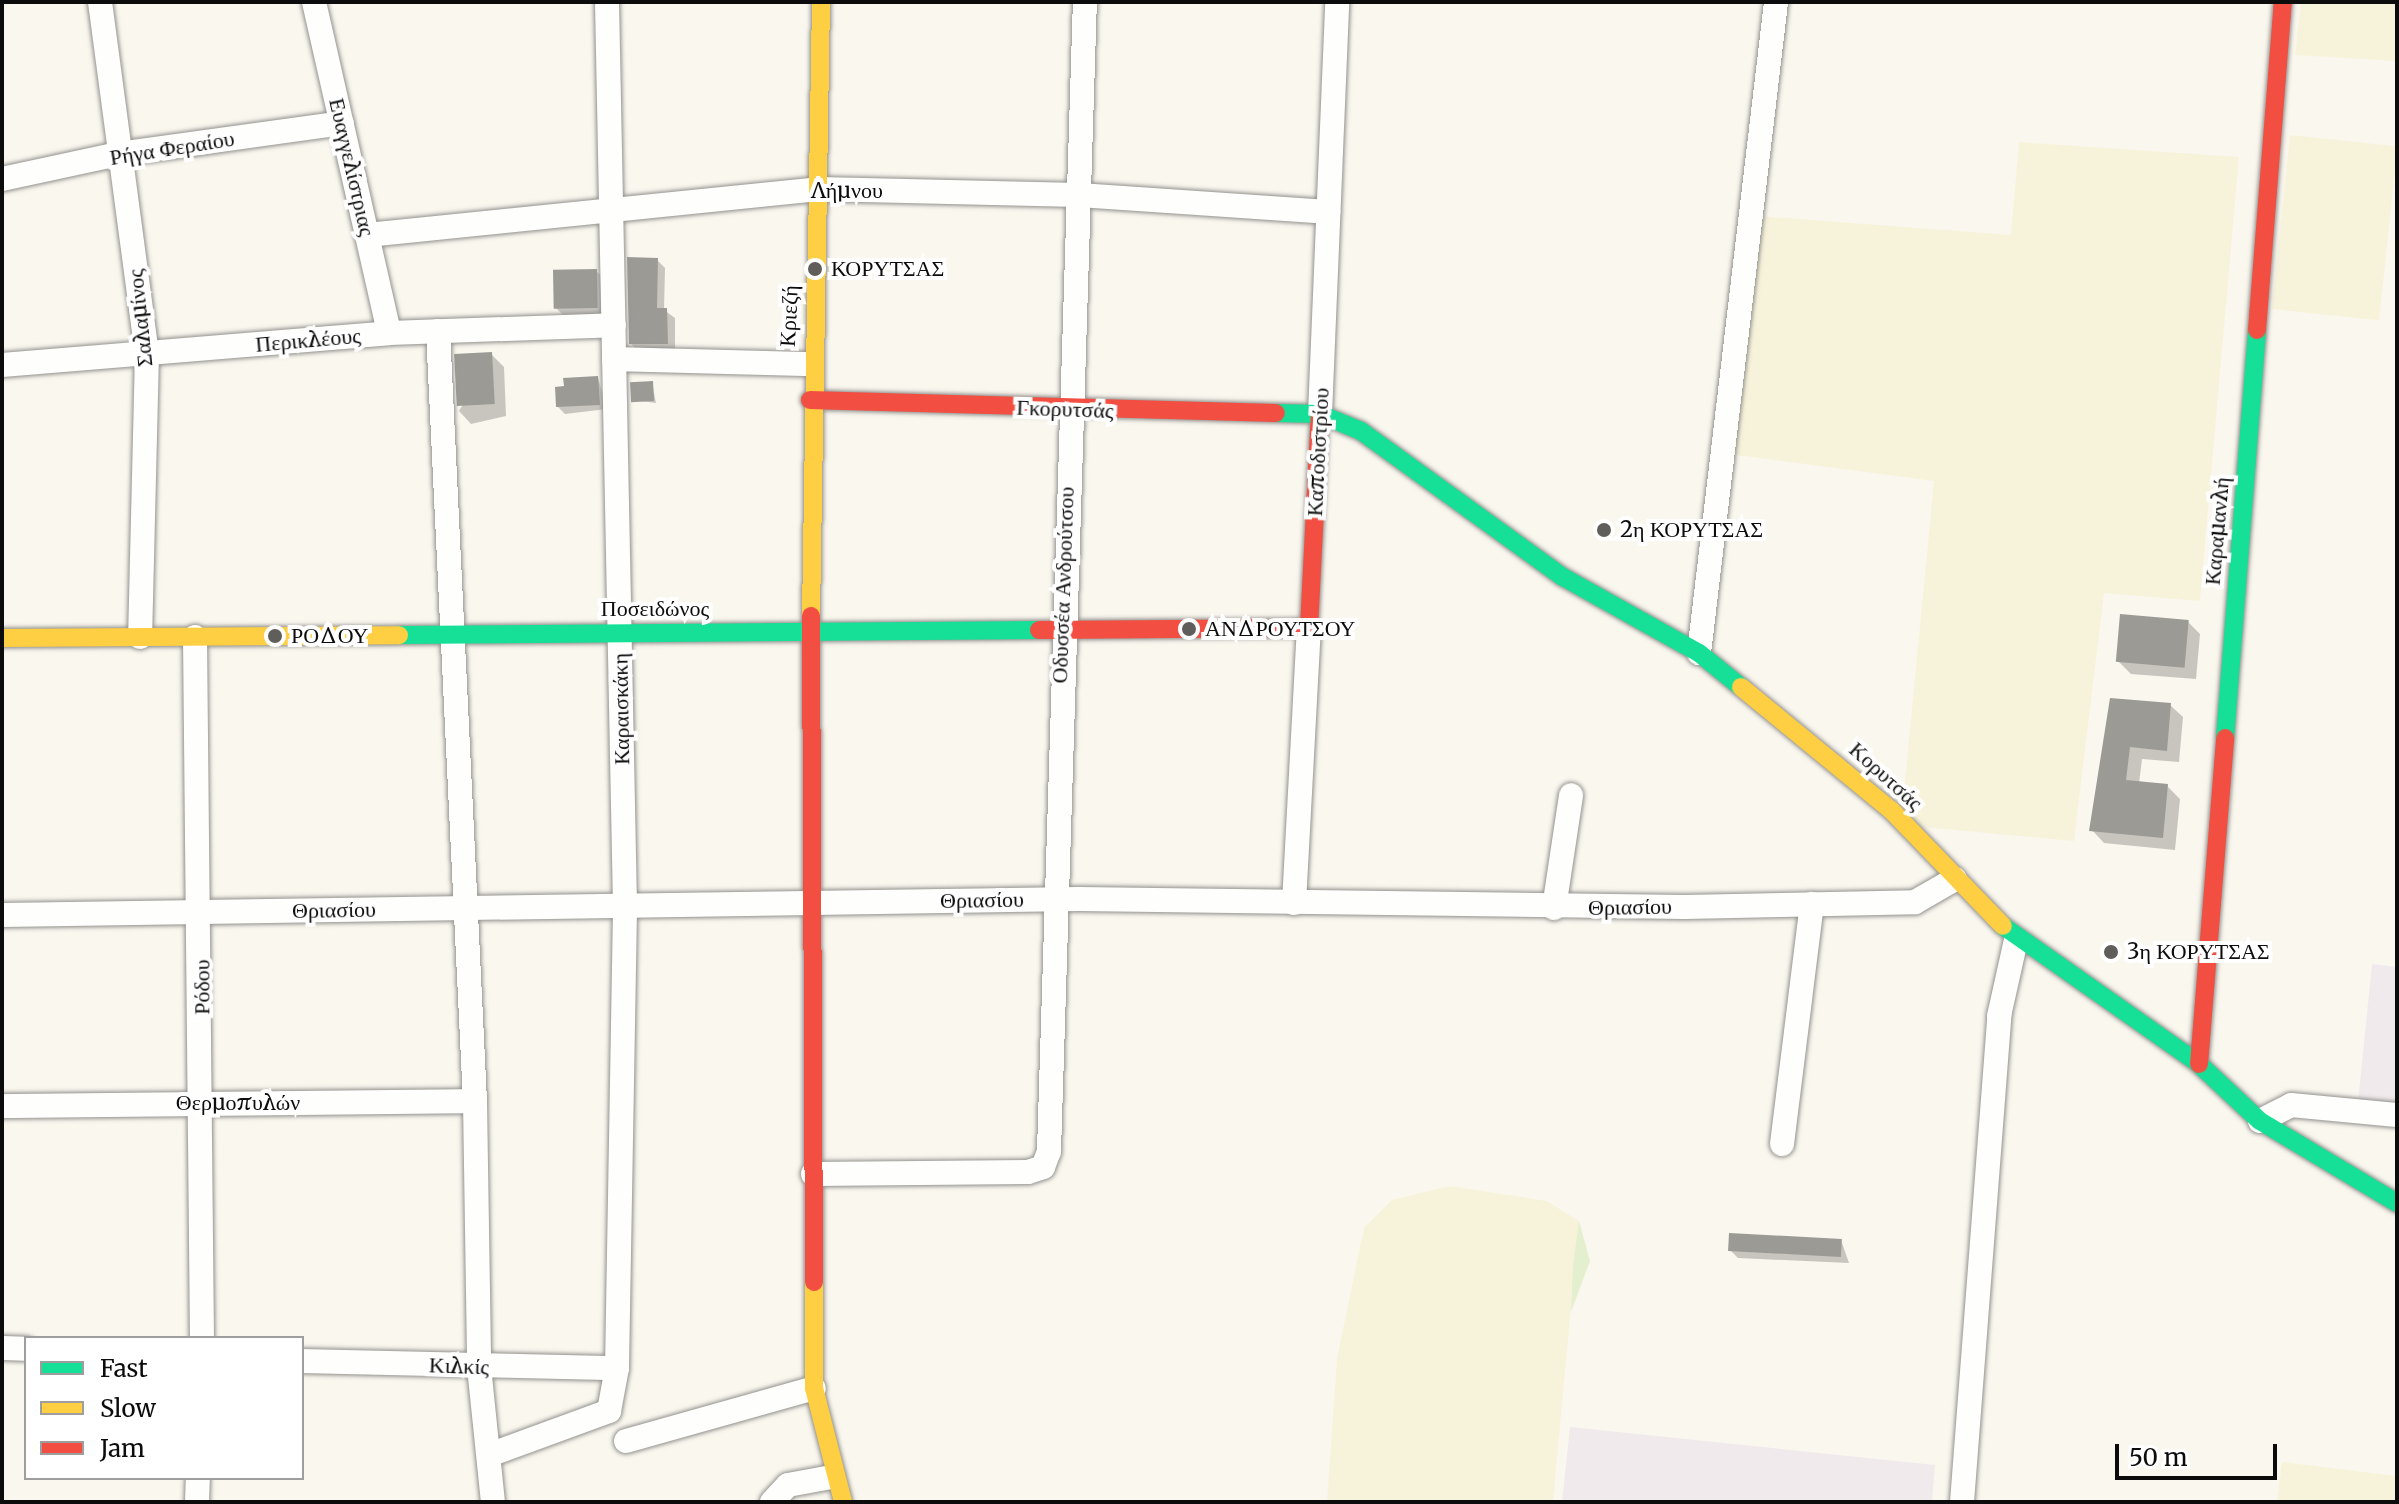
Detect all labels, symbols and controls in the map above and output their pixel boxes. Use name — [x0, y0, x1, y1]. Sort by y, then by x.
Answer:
street label: Ευαγγελίστριας — [323, 95, 381, 239]
street label: Ρήγα Φεραίου — [108, 125, 236, 171]
street label: Λήμνου — [811, 178, 883, 204]
place label: ΚΟΡΥΤΣΑΣ — [831, 256, 944, 282]
marker: ΚΟΡΥΤΣΑΣ — [806, 260, 824, 278]
street label: Σαλαμίνος — [122, 268, 158, 368]
street label: Κριεζή — [774, 284, 804, 348]
street label: Περικλέους — [254, 322, 362, 358]
street label: Καποδιστρίου — [1301, 387, 1335, 517]
street label: Γκορυτσάς — [1016, 394, 1114, 424]
street label: Καραμανλή — [2199, 476, 2235, 586]
street label: Οδυσσέα Ανδρούτσου — [1046, 486, 1080, 684]
place label: 2η ΚΟΡΥΤΣΑΣ — [1620, 517, 1763, 543]
marker: 2η ΚΟΡΥΤΣΑΣ — [1595, 521, 1613, 539]
street label: Ποσειδώνος — [601, 596, 709, 622]
place label: ΑΝΔΡΟΥΤΣΟΥ — [1205, 616, 1355, 642]
marker: ΑΝΔΡΟΥΤΣΟΥ — [1180, 620, 1198, 638]
place label: ΡΟΔΟΥ — [291, 623, 369, 649]
marker: ΡΟΔΟΥ — [266, 627, 284, 645]
street label: Καραισκάκη — [607, 653, 635, 765]
street label: Κορυτσάς — [1844, 736, 1928, 816]
street label: Θριασίου — [940, 886, 1024, 914]
street label: Θριασίου — [1588, 893, 1672, 921]
street label: Θριασίου — [292, 896, 376, 924]
place label: 3η ΚΟΡΥΤΣΑΣ — [2127, 939, 2270, 965]
marker: 3η ΚΟΡΥΤΣΑΣ — [2102, 943, 2120, 961]
street label: Ρόδου — [189, 959, 215, 1015]
street label: Θερμοπυλών — [176, 1090, 300, 1116]
legend — [24, 1336, 304, 1480]
street label: Κιλκίς — [428, 1352, 490, 1380]
text: Fast — [100, 1353, 148, 1384]
text: Slow — [100, 1393, 156, 1424]
scale bar — [2119, 1428, 2281, 1478]
text: Jam — [100, 1433, 145, 1464]
text: 50 m — [2129, 1442, 2188, 1473]

